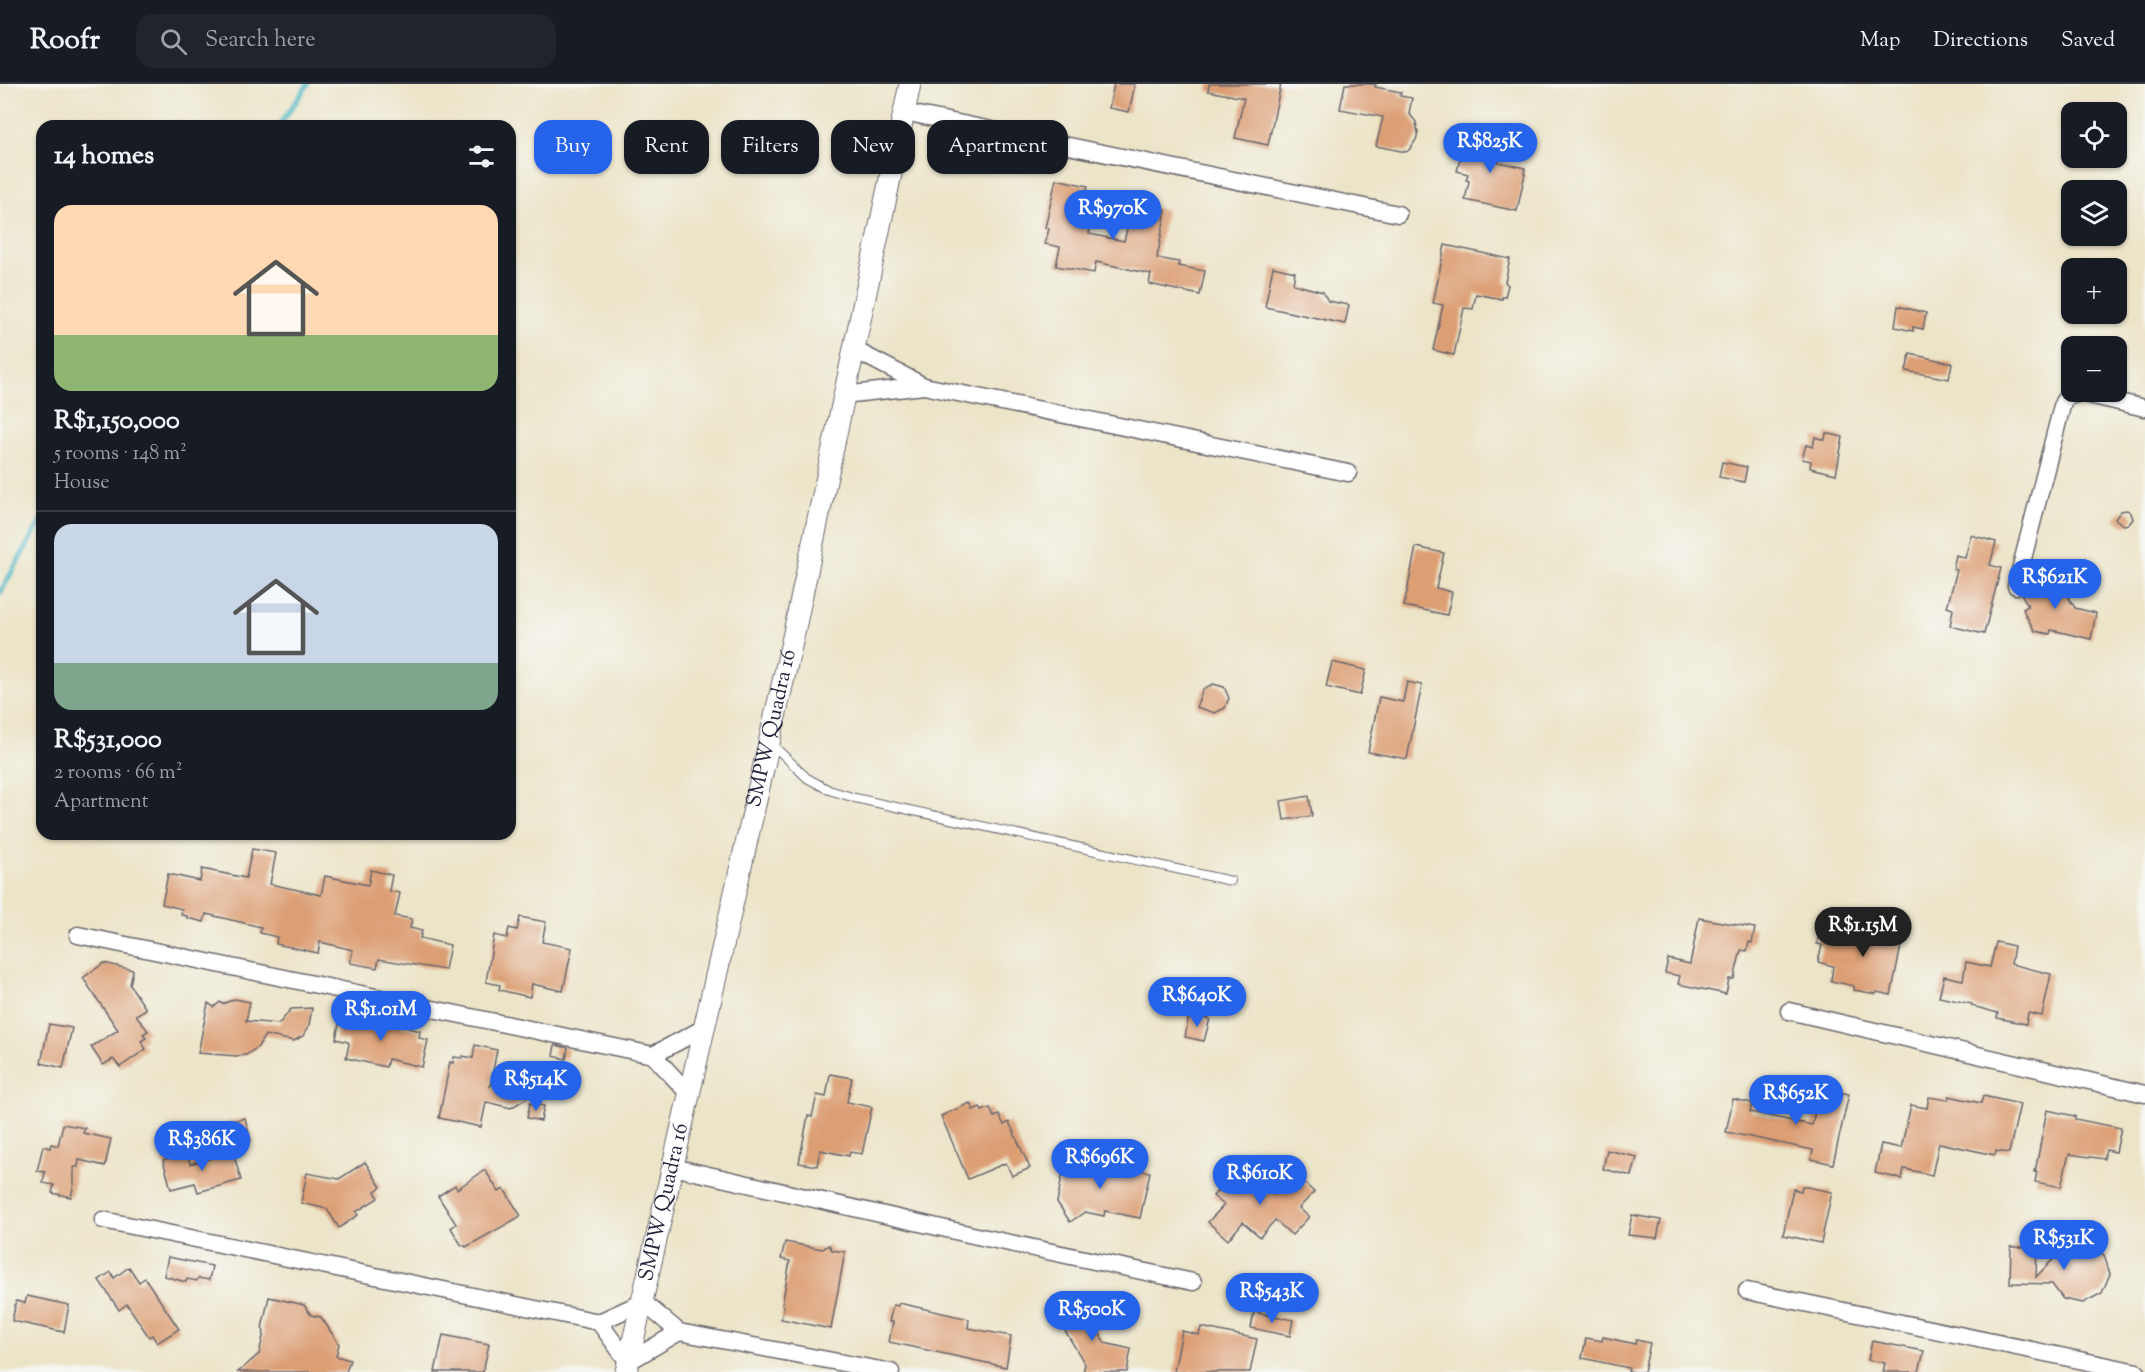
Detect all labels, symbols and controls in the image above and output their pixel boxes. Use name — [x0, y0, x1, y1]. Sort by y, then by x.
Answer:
search box — [136, 14, 556, 68]
text: Roofr — [30, 21, 100, 61]
icon: search — [157, 25, 190, 58]
text: Search here — [205, 25, 315, 57]
text: Map — [1860, 26, 1900, 56]
text: Directions — [1933, 26, 2028, 56]
text: Saved — [2061, 26, 2115, 56]
map controls — [2061, 102, 2127, 402]
button: locate — [2061, 102, 2127, 168]
chip: Buy — [534, 120, 612, 174]
chip: Rent — [624, 120, 709, 174]
chip: Filters — [721, 120, 819, 174]
chip: New — [831, 120, 915, 174]
chip: Apartment — [927, 120, 1068, 174]
pin: R$825K — [1441, 123, 1539, 174]
text: R$825K — [1457, 128, 1523, 157]
text: 14 homes — [54, 138, 154, 175]
icon: filters — [465, 140, 498, 173]
button: layers — [2061, 180, 2127, 246]
pin: R$970K — [1064, 190, 1162, 241]
text: R$970K — [1078, 195, 1148, 224]
icon: home — [222, 244, 330, 352]
button: + — [2061, 258, 2127, 324]
button: − — [2061, 336, 2127, 402]
text: R$1,150,000 — [54, 403, 180, 440]
text: 5 rooms · 148 m² — [54, 440, 187, 469]
text: House — [54, 469, 109, 498]
pin: R$621K — [2006, 559, 2104, 610]
icon: home — [222, 563, 330, 671]
text: R$621K — [2022, 564, 2088, 593]
street label: SMPW Quadra 16 — [740, 647, 805, 810]
text: R$531,000 — [54, 722, 162, 759]
text: 2 rooms · 66 m² — [54, 759, 182, 788]
text: Apartment — [54, 788, 149, 817]
pin: R$1.15M — [1808, 907, 1918, 958]
text: R$1.15M — [1829, 912, 1897, 941]
pin: R$640K — [1148, 977, 1246, 1028]
text: R$640K — [1162, 982, 1232, 1011]
pin: R$1.01M — [326, 991, 436, 1042]
text: R$1.01M — [345, 996, 417, 1025]
pin: R$514K — [487, 1061, 585, 1112]
text: R$514K — [504, 1066, 568, 1095]
pin: R$652K — [1747, 1075, 1845, 1126]
text: R$652K — [1763, 1080, 1829, 1109]
street label: SMPW Quadra 16 — [632, 1120, 697, 1284]
pin: R$386K — [153, 1121, 251, 1172]
text: R$386K — [168, 1126, 236, 1155]
pin: R$696K — [1051, 1139, 1149, 1190]
text: R$696K — [1065, 1144, 1135, 1173]
pin: R$610K — [1211, 1155, 1309, 1206]
text: R$610K — [1227, 1160, 1293, 1189]
pin: R$531K — [2015, 1220, 2113, 1271]
text: R$531K — [2033, 1225, 2095, 1254]
pin: R$543K — [1223, 1273, 1321, 1324]
text: R$543K — [1240, 1278, 1304, 1307]
pin: R$500K — [1043, 1291, 1141, 1342]
text: R$500K — [1058, 1296, 1126, 1325]

